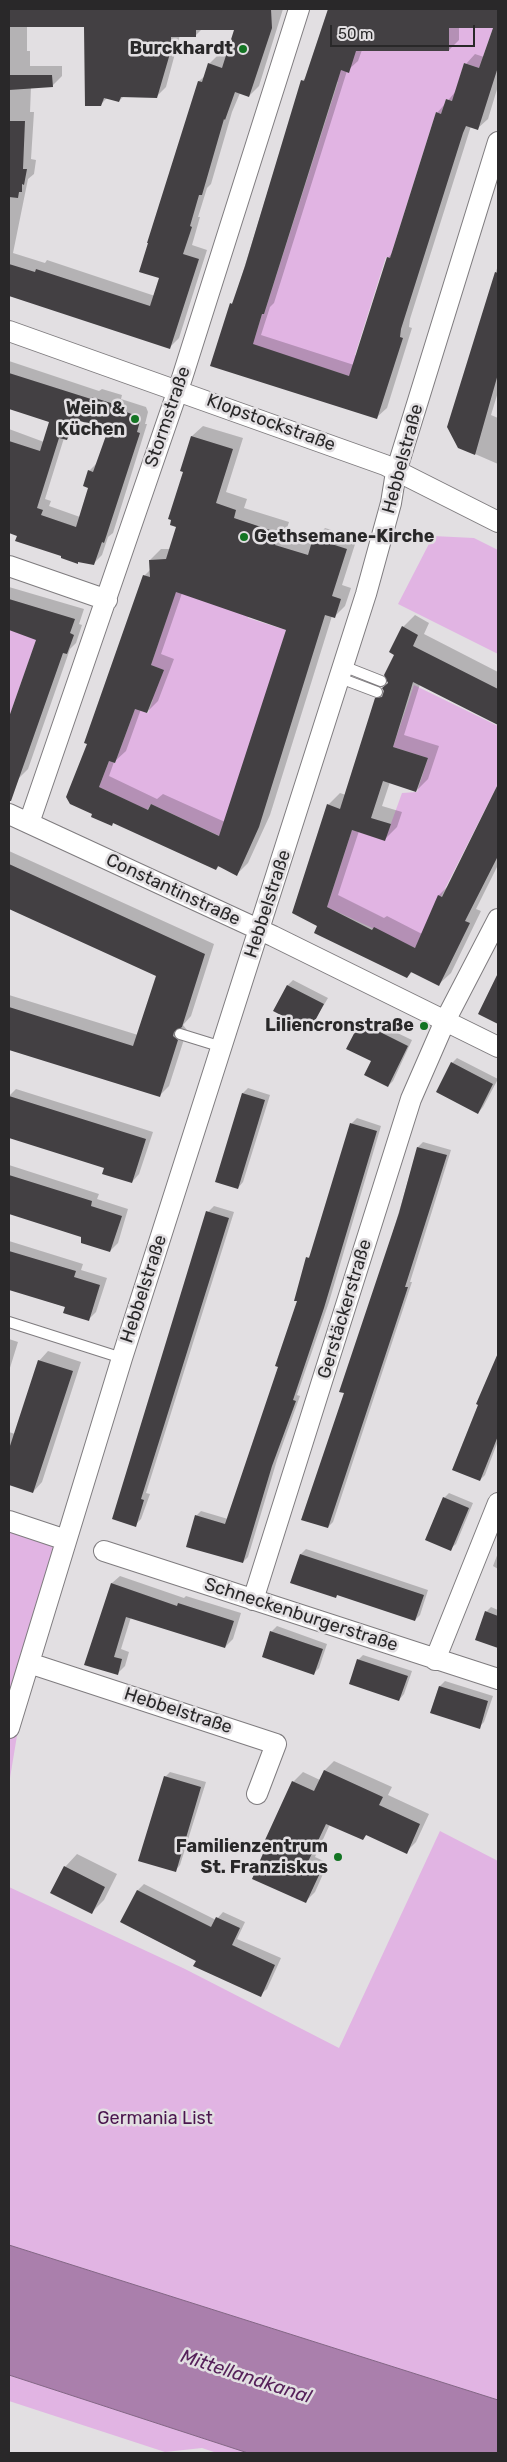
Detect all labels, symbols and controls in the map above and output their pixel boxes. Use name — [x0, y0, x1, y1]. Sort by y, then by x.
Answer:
scale bar — [332, 15, 477, 47]
text: 50 m — [338, 25, 373, 43]
place label: Burckhardt — [129, 38, 233, 60]
marker: Burckhardt — [237, 43, 249, 55]
street label: Stormstraße — [141, 364, 195, 470]
street label: Klopstockstraße — [204, 390, 338, 456]
place label: Wein & Küchen — [57, 398, 125, 440]
street label: Hebbelstraße — [378, 402, 428, 516]
marker: Wein & Küchen — [129, 413, 141, 425]
place label: Gethsemane-Kirche — [254, 526, 434, 548]
marker: Gethsemane-Kirche — [238, 531, 250, 543]
street label: Hebbelstraße — [240, 847, 296, 961]
street label: Constantinstraße — [102, 849, 244, 931]
place label: Liliencronstraße — [265, 1015, 414, 1037]
marker: Liliencronstraße — [418, 1020, 430, 1032]
street label: Hebbelstraße — [116, 1232, 172, 1346]
street label: Gerstäckerstraße — [314, 1237, 376, 1381]
street label: Schneckenburgerstraße — [201, 1573, 401, 1657]
street label: Hebbelstraße — [121, 1683, 235, 1739]
place label: Familienzentrum St. Franziskus — [176, 1836, 328, 1878]
marker: Familienzentrum St. Franziskus — [332, 1851, 344, 1863]
park label: Germania List — [97, 2108, 213, 2130]
water label: Mittellandkanal — [178, 2345, 314, 2409]

